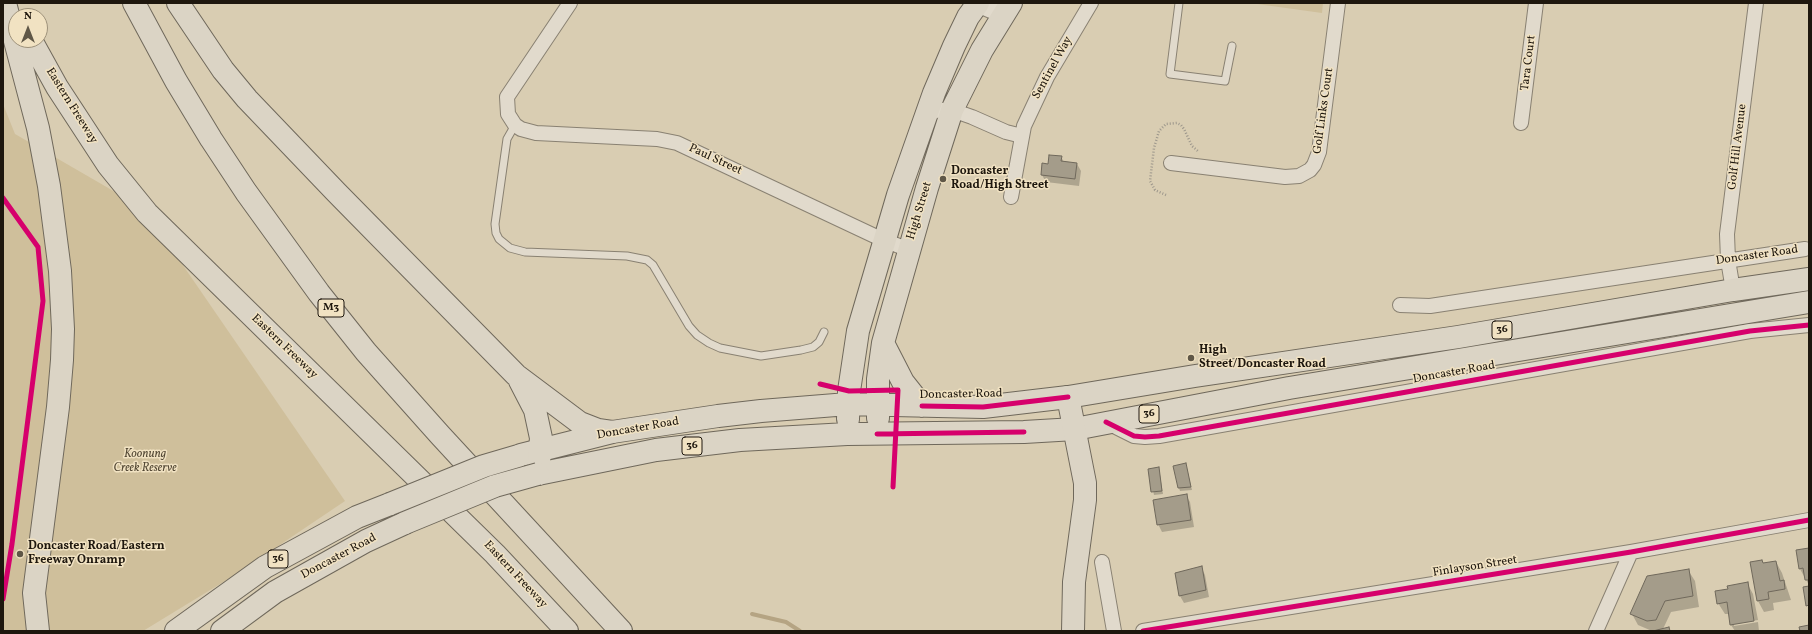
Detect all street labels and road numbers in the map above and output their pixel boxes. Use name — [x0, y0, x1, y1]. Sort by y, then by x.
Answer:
street label: Sentinel Way — [1030, 34, 1076, 102]
street label: Tara Court — [1518, 34, 1540, 92]
street label: Eastern Freeway — [42, 65, 100, 147]
street label: Golf Links Court — [1311, 67, 1337, 155]
street label: Golf Hill Avenue — [1726, 103, 1750, 191]
street label: Paul Street — [686, 141, 744, 179]
street label: High Street — [904, 180, 936, 242]
street label: Doncaster Road — [1715, 243, 1799, 269]
road number: M3 — [318, 299, 344, 317]
street label: Eastern Freeway — [248, 312, 320, 382]
road number: 36 — [1492, 321, 1512, 339]
street label: Doncaster Road — [1412, 359, 1496, 387]
street label: Doncaster Road — [919, 387, 1003, 403]
road number: 36 — [1139, 405, 1159, 423]
street label: Doncaster Road — [596, 415, 680, 443]
road number: 36 — [682, 437, 702, 455]
street label: Doncaster Road — [299, 531, 379, 583]
street label: Eastern Freeway — [480, 538, 550, 612]
road number: 36 — [268, 550, 288, 568]
street label: Finlayson Street — [1432, 553, 1518, 581]

